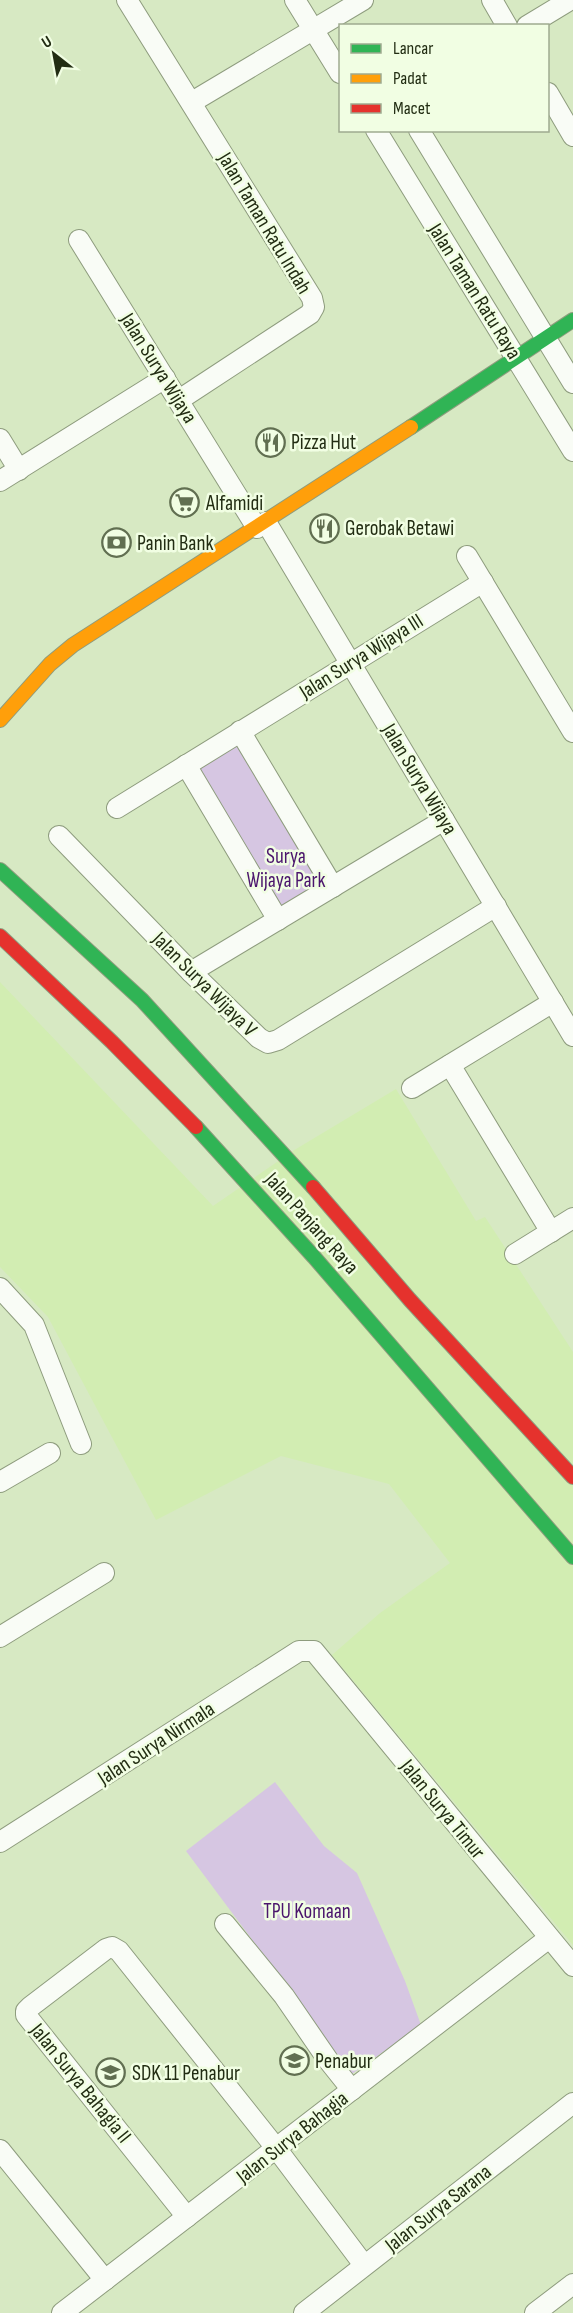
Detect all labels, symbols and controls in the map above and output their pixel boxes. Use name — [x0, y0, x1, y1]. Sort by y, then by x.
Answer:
north arrow — [24, 24, 84, 84]
legend — [339, 24, 549, 132]
text: U — [39, 32, 56, 53]
text: Lancar — [393, 38, 433, 59]
text: Padat — [393, 68, 428, 89]
text: Macet — [393, 98, 431, 119]
street label: Jalan Taman Ratu Indah — [212, 147, 317, 299]
street label: Jalan Taman Ratu Raya — [422, 218, 526, 364]
street label: Jalan Surya Wijaya — [114, 308, 202, 428]
restaurant icon: Pizza Hut — [254, 426, 286, 458]
place label: Pizza Hut — [291, 430, 356, 455]
supermarket icon: Alfamidi — [169, 487, 201, 519]
place label: Alfamidi — [205, 491, 263, 516]
restaurant icon: Gerobak Betawi — [308, 512, 340, 544]
place label: Gerobak Betawi — [345, 516, 454, 541]
bank icon: Panin Bank — [100, 527, 132, 559]
place label: Panin Bank — [137, 531, 213, 556]
street label: Jalan Surya Wijaya III — [294, 608, 428, 705]
street label: Jalan Surya Wijaya — [376, 718, 462, 839]
park label: Surya Wijaya Park — [246, 844, 326, 893]
street label: Jalan Surya Wijaya V — [146, 926, 263, 1042]
street label: Jalan Panjang Raya — [259, 1167, 364, 1279]
street label: Jalan Surya Nirmala — [92, 1696, 219, 1791]
street label: Jalan Surya Timur — [394, 1754, 490, 1864]
park label: TPU Komaan — [263, 1899, 351, 1924]
street label: Jalan Surya Bahagia II — [24, 2018, 136, 2148]
school or university icon: Penabur — [278, 2045, 310, 2077]
place label: Penabur — [315, 2049, 373, 2074]
school or university icon: SDK 11 Penabur — [95, 2057, 127, 2089]
place label: SDK 11 Penabur — [132, 2061, 240, 2086]
street label: Jalan Surya Bahagia — [231, 2086, 353, 2189]
street label: Jalan Surya Sarana — [379, 2159, 496, 2258]

